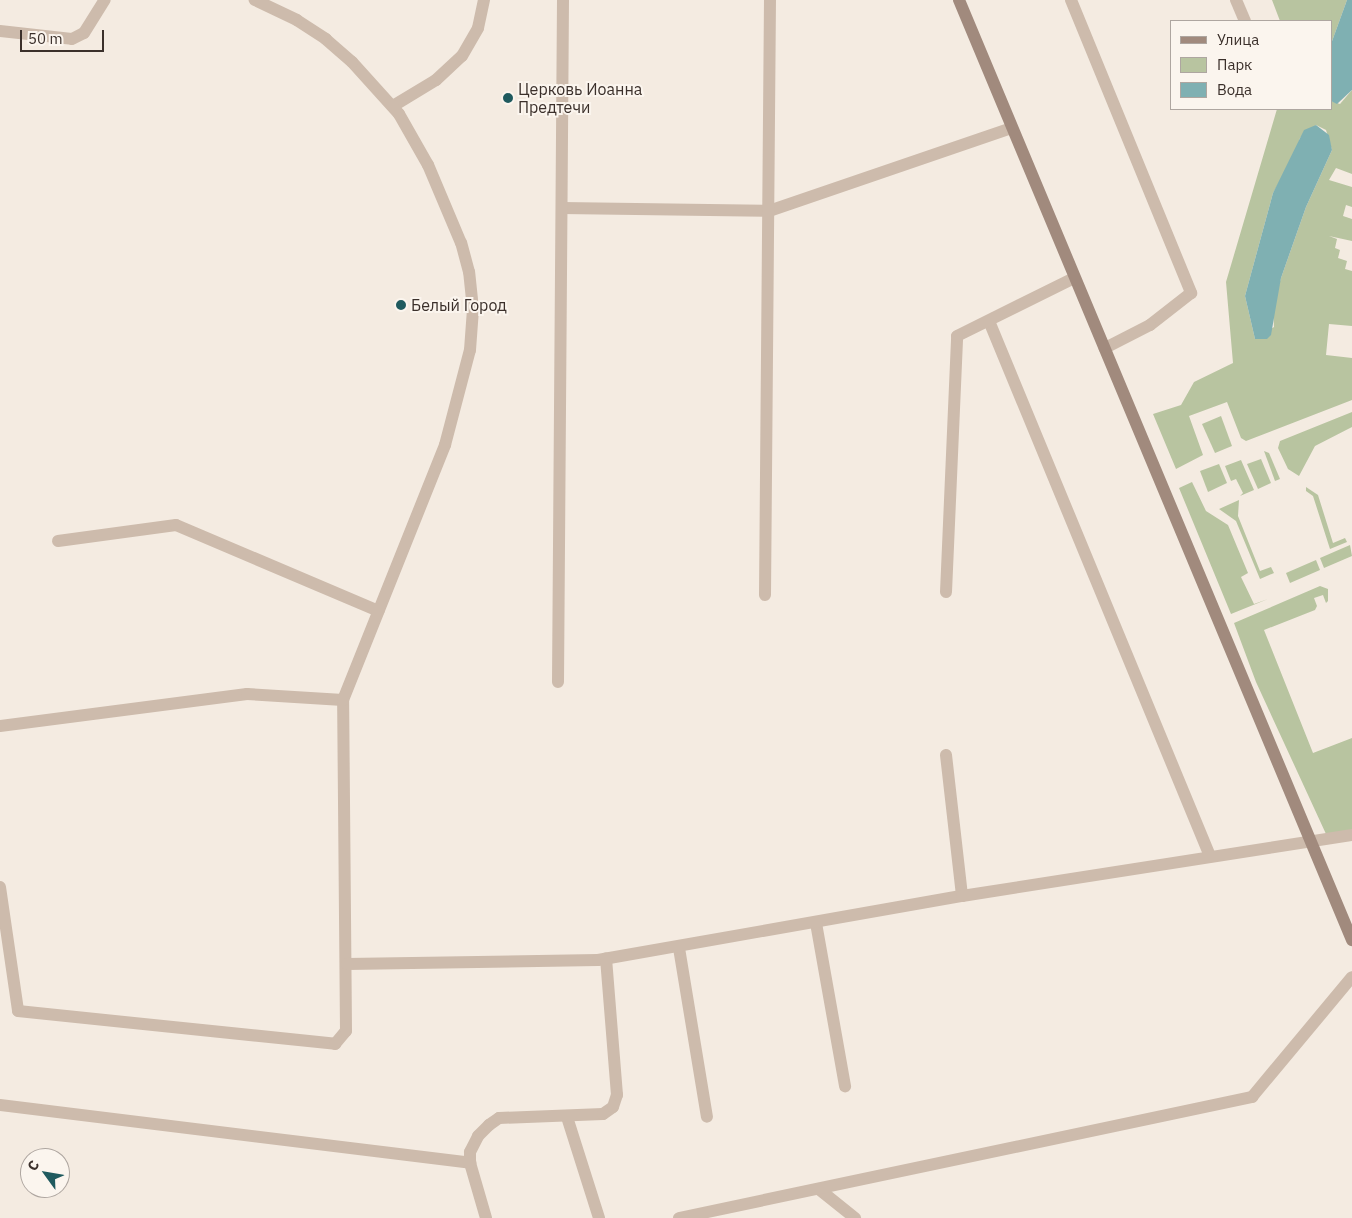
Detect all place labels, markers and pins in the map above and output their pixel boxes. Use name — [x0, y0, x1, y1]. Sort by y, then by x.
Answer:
place label: Церковь Иоанна Предтечи — [518, 79, 642, 117]
marker: Церковь Иоанна Предтечи — [502, 92, 514, 104]
place label: Белый Город — [411, 295, 507, 315]
marker: Белый Город — [395, 299, 407, 311]

